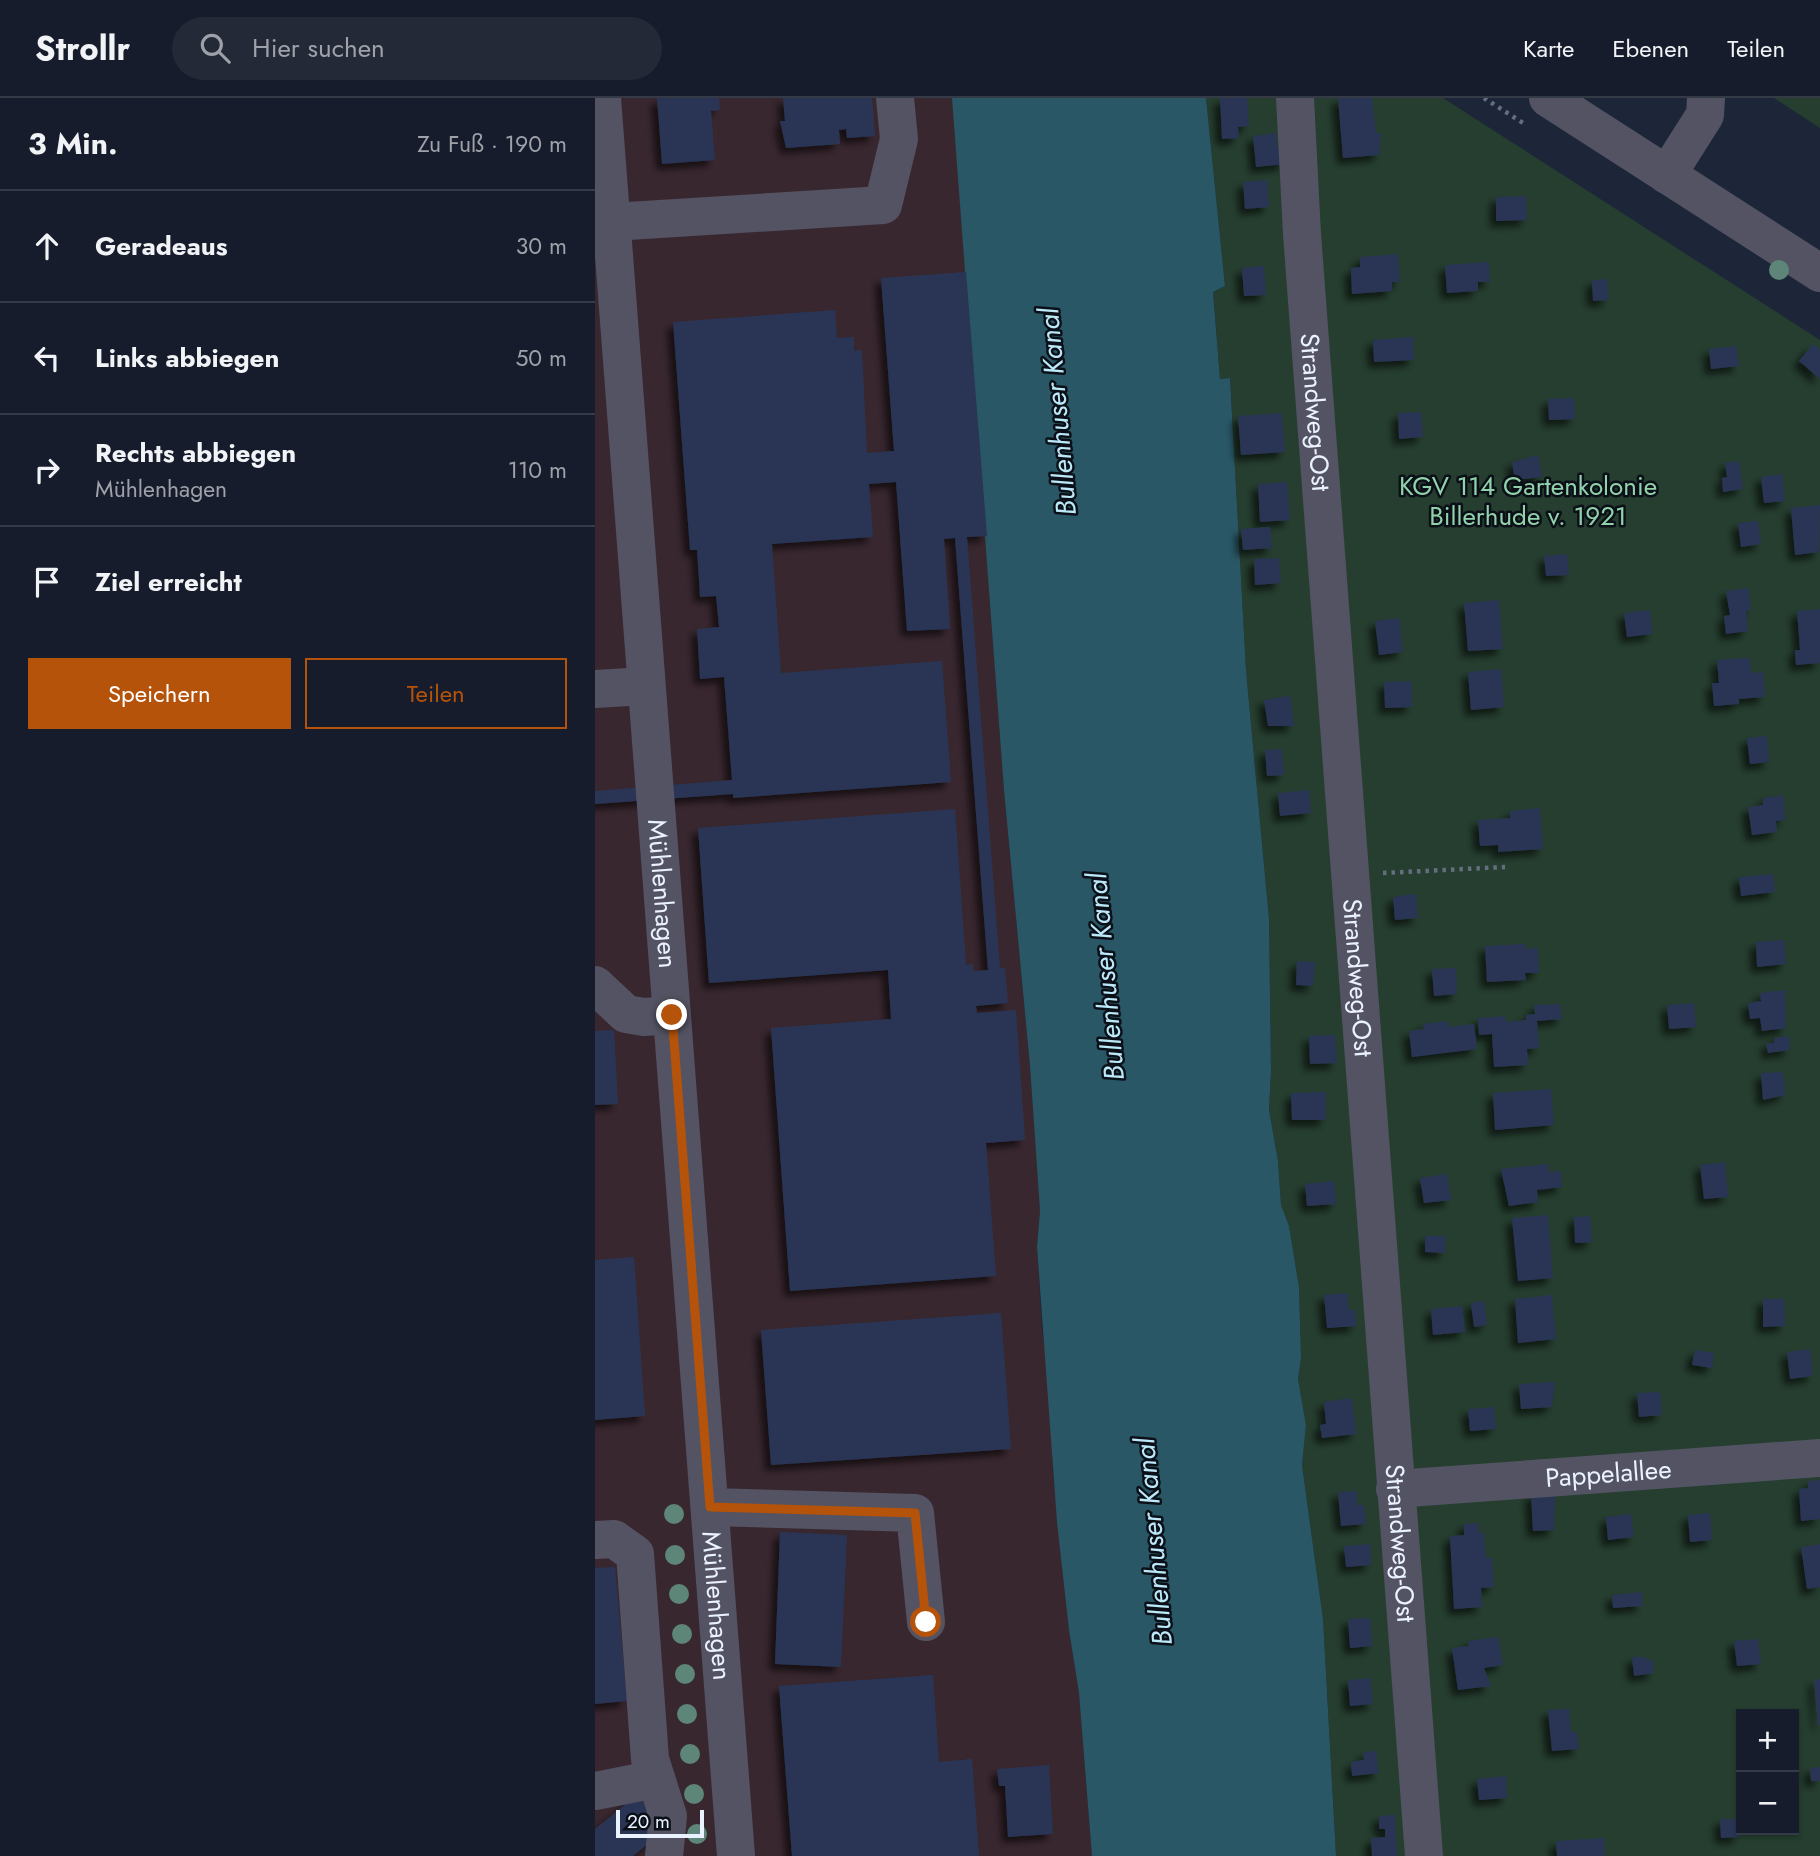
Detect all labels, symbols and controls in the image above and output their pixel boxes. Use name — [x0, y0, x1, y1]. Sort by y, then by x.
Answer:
search box — [172, 17, 662, 80]
text: Strollr — [35, 25, 130, 72]
icon: search — [196, 29, 234, 67]
text: Hier suchen — [252, 29, 385, 67]
text: Karte — [1523, 31, 1574, 66]
text: Ebenen — [1612, 31, 1689, 66]
text: Teilen — [1727, 31, 1785, 66]
text: 3 Min. — [28, 122, 118, 165]
text: Zu Fuß · 190 m — [417, 127, 567, 161]
icon: ahead — [28, 227, 66, 265]
text: Geradeaus — [95, 227, 228, 265]
text: 30 m — [516, 229, 567, 263]
water label: Bullenhuser Kanal — [1028, 305, 1087, 517]
street label: Strandweg-Ost — [1291, 332, 1340, 494]
icon: left — [28, 339, 66, 377]
text: Links abbiegen — [95, 339, 279, 377]
text: 50 m — [515, 341, 567, 375]
text: Rechts abbiegen — [95, 434, 296, 472]
icon: right — [28, 451, 66, 489]
text: 110 m — [508, 453, 567, 487]
park label: KGV 114 Gartenkolonie Billerhude v. 1921 — [1399, 467, 1657, 535]
text: Mühlenhagen — [95, 472, 227, 506]
icon: arrive — [28, 563, 66, 601]
text: Ziel erreicht — [95, 563, 242, 601]
button: Speichern — [28, 658, 291, 729]
button: Teilen — [305, 658, 567, 729]
street label: Mühlenhagen — [638, 818, 687, 970]
water label: Bullenhuser Kanal — [1076, 870, 1135, 1082]
street label: Strandweg-Ost — [1333, 897, 1383, 1059]
route end — [656, 999, 687, 1030]
water label: Bullenhuser Kanal — [1124, 1435, 1183, 1647]
street label: Pappelallee — [1544, 1450, 1673, 1497]
street label: Strandweg-Ost — [1376, 1463, 1425, 1624]
street label: Mühlenhagen — [692, 1530, 742, 1682]
route start — [910, 1606, 941, 1637]
map controls — [1736, 1709, 1799, 1835]
button: + — [1736, 1709, 1799, 1772]
button: − — [1736, 1772, 1799, 1835]
scale bar — [616, 1807, 703, 1839]
text: 20 m — [627, 1808, 670, 1835]

